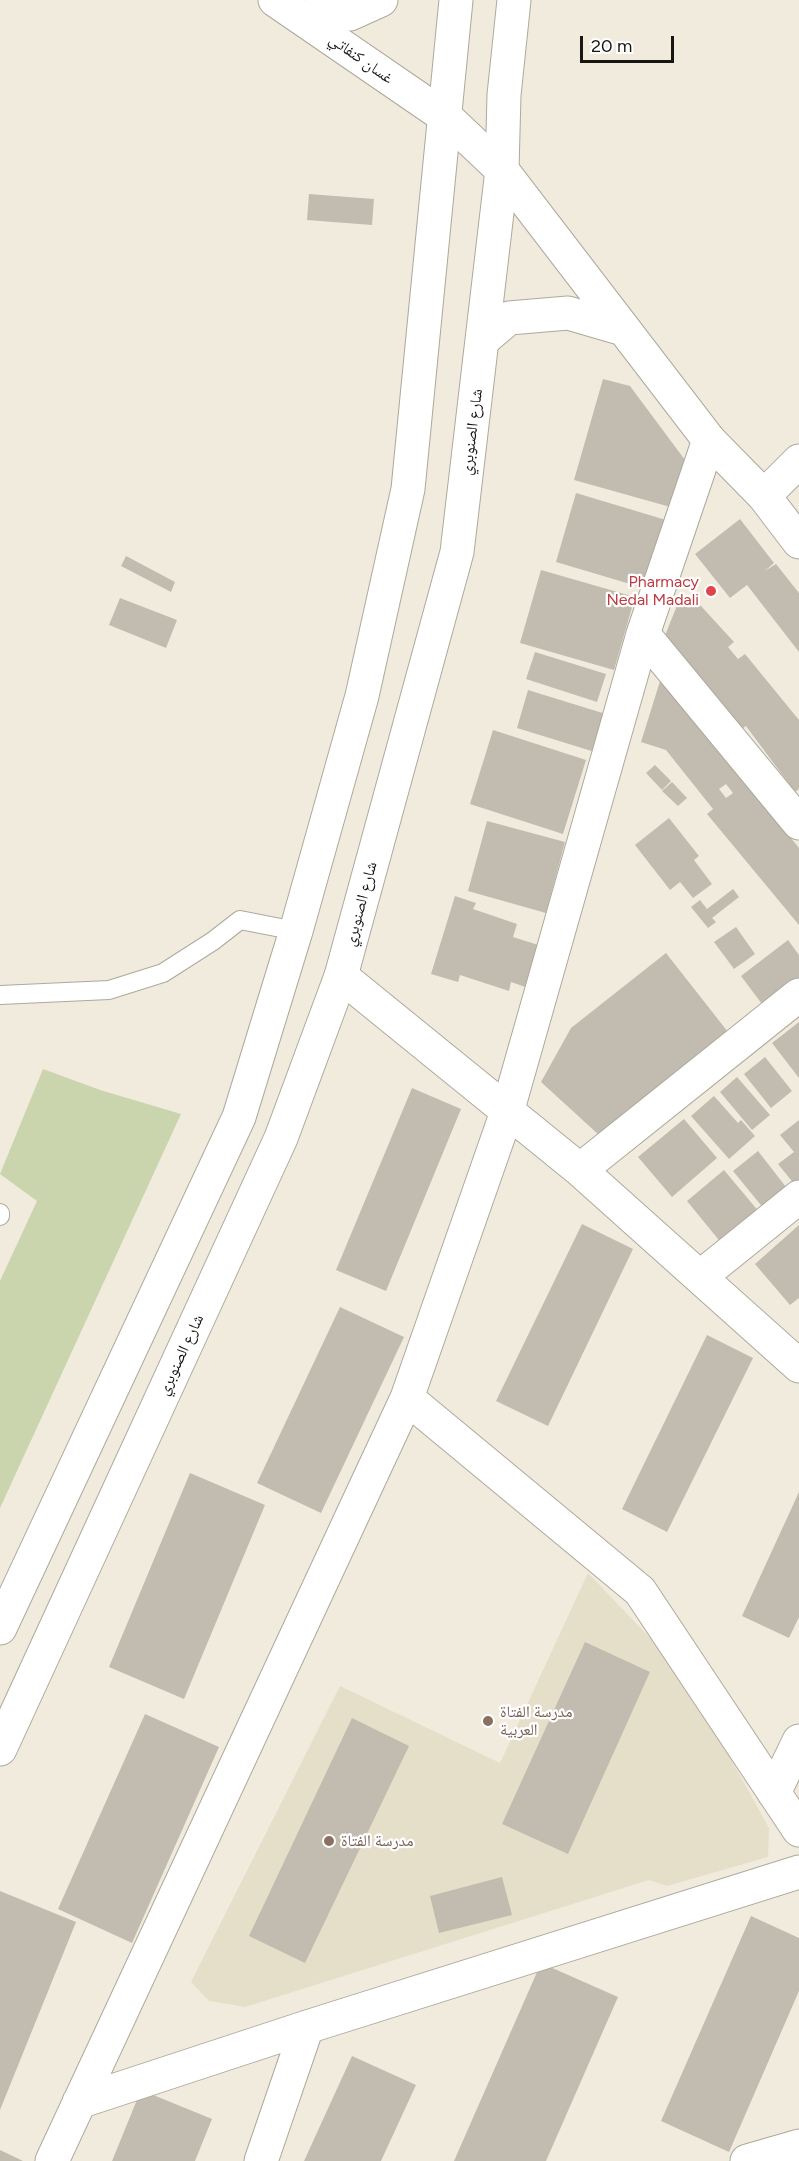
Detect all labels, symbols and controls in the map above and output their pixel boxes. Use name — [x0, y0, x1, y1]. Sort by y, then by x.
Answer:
scale bar — [583, 24, 678, 62]
street label: غسان كنفاتي — [325, 30, 397, 88]
text: 20 m — [591, 35, 632, 57]
street label: شارع الصنوبري — [457, 388, 487, 476]
place label: Pharmacy Nedal Madali — [606, 572, 699, 610]
marker: Pharmacy Nedal Madali — [704, 584, 718, 598]
street label: شارع الصنوبري — [340, 860, 382, 948]
street label: شارع الصنوبري — [154, 1312, 208, 1398]
place label: مدرسة الفتاة العربية — [500, 1702, 572, 1740]
marker: مدرسة الفتاة العربية — [481, 1714, 495, 1728]
place label: مدرسة الفتاة — [341, 1831, 413, 1851]
marker: مدرسة الفتاة — [322, 1834, 336, 1848]

